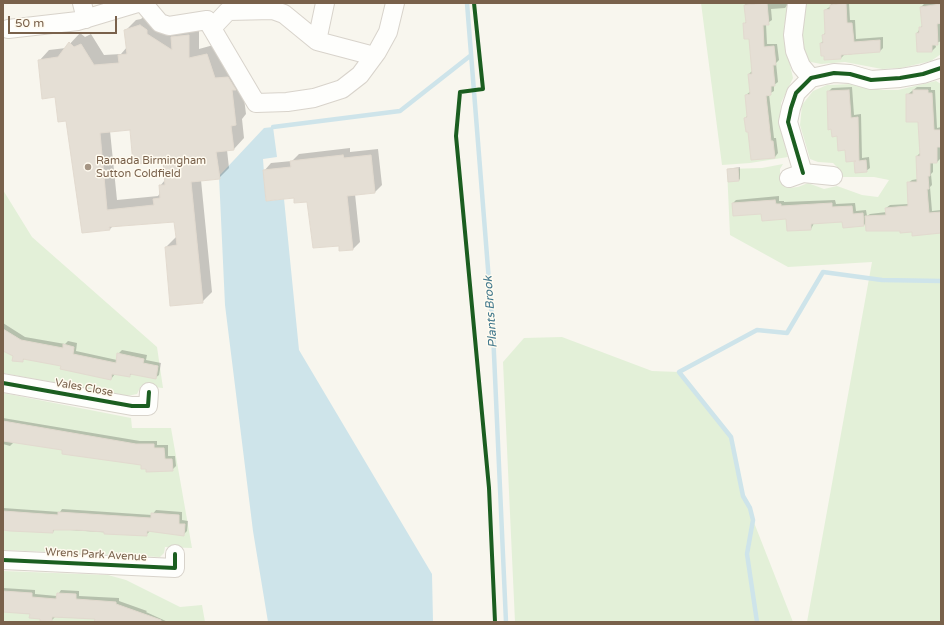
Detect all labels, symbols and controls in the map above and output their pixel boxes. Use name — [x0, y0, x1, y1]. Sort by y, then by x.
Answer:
scale bar — [10, 8, 119, 34]
text: 50 m — [15, 16, 44, 30]
place label: Ramada Birmingham Sutton Coldfield — [96, 154, 206, 180]
marker: Ramada Birmingham Sutton Coldfield — [83, 162, 93, 172]
water label: Plants Brook — [481, 276, 501, 348]
street label: Vales Close — [54, 376, 114, 400]
street label: Wrens Park Avenue — [45, 546, 147, 564]

